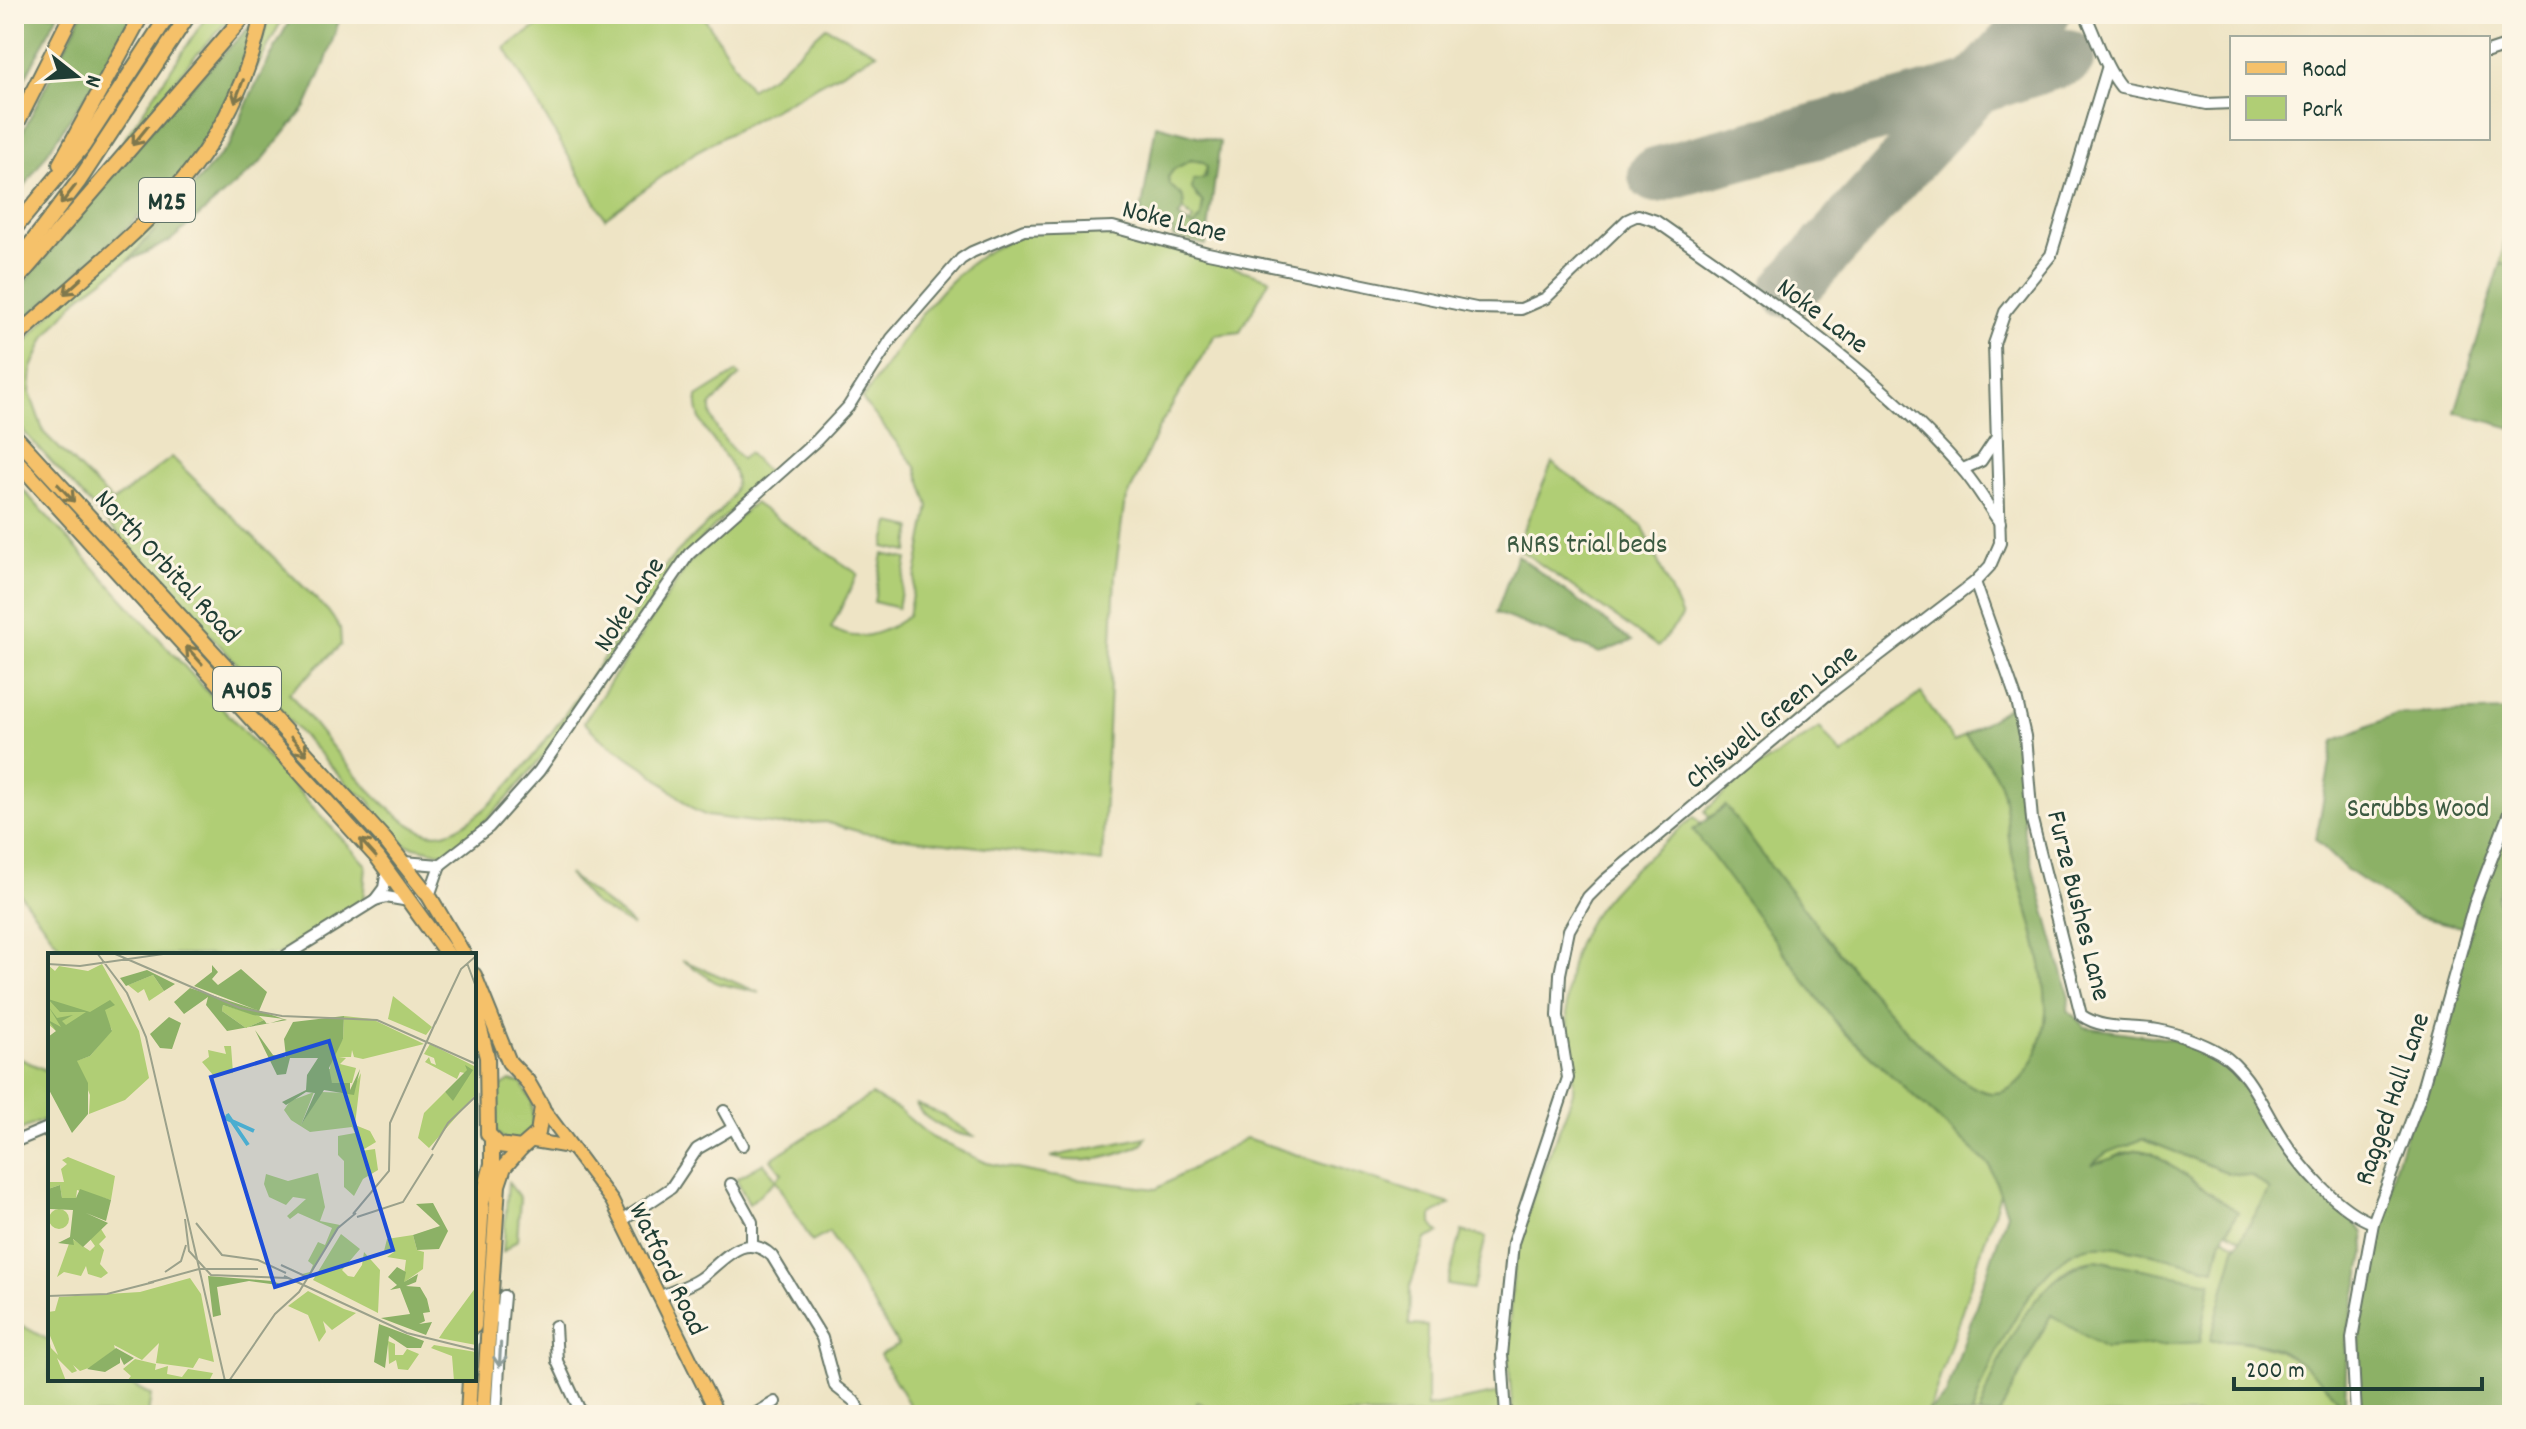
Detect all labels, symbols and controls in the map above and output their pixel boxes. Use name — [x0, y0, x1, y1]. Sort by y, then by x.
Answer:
north arrow — [36, 36, 116, 116]
legend — [2230, 36, 2490, 140]
text: Road — [2302, 54, 2347, 88]
text: N — [75, 71, 108, 91]
one-way arrow — [231, 78, 245, 103]
text: Park — [2302, 94, 2343, 128]
one-way arrow — [131, 126, 149, 146]
road number: M25 — [139, 178, 195, 222]
one-way arrow — [60, 184, 77, 205]
street label: Noke Lane — [1117, 192, 1230, 256]
street label: Noke Lane — [1766, 270, 1875, 366]
one-way arrow — [63, 277, 83, 295]
street label: North Orbital Road — [83, 482, 248, 655]
one-way arrow — [56, 483, 75, 502]
park label: RNRS trial beds — [1506, 527, 1668, 567]
street label: Noke Lane — [585, 550, 677, 661]
street label: Chiswell Green Lane — [1678, 637, 1868, 801]
one-way arrow — [185, 645, 203, 665]
road number: A405 — [213, 667, 281, 711]
one-way arrow — [290, 735, 308, 755]
park label: Scrubbs Wood — [2347, 791, 2489, 831]
street label: Furze Bushes Lane — [2033, 807, 2119, 1005]
one-way arrow — [360, 838, 378, 858]
inset map — [48, 953, 476, 1381]
street label: Ragged Hall Lane — [2346, 1008, 2443, 1191]
street label: Watford Road — [616, 1197, 715, 1344]
one-way arrow — [492, 1341, 507, 1368]
scale bar — [2234, 1341, 2482, 1391]
text: 200 m — [2246, 1355, 2305, 1389]

